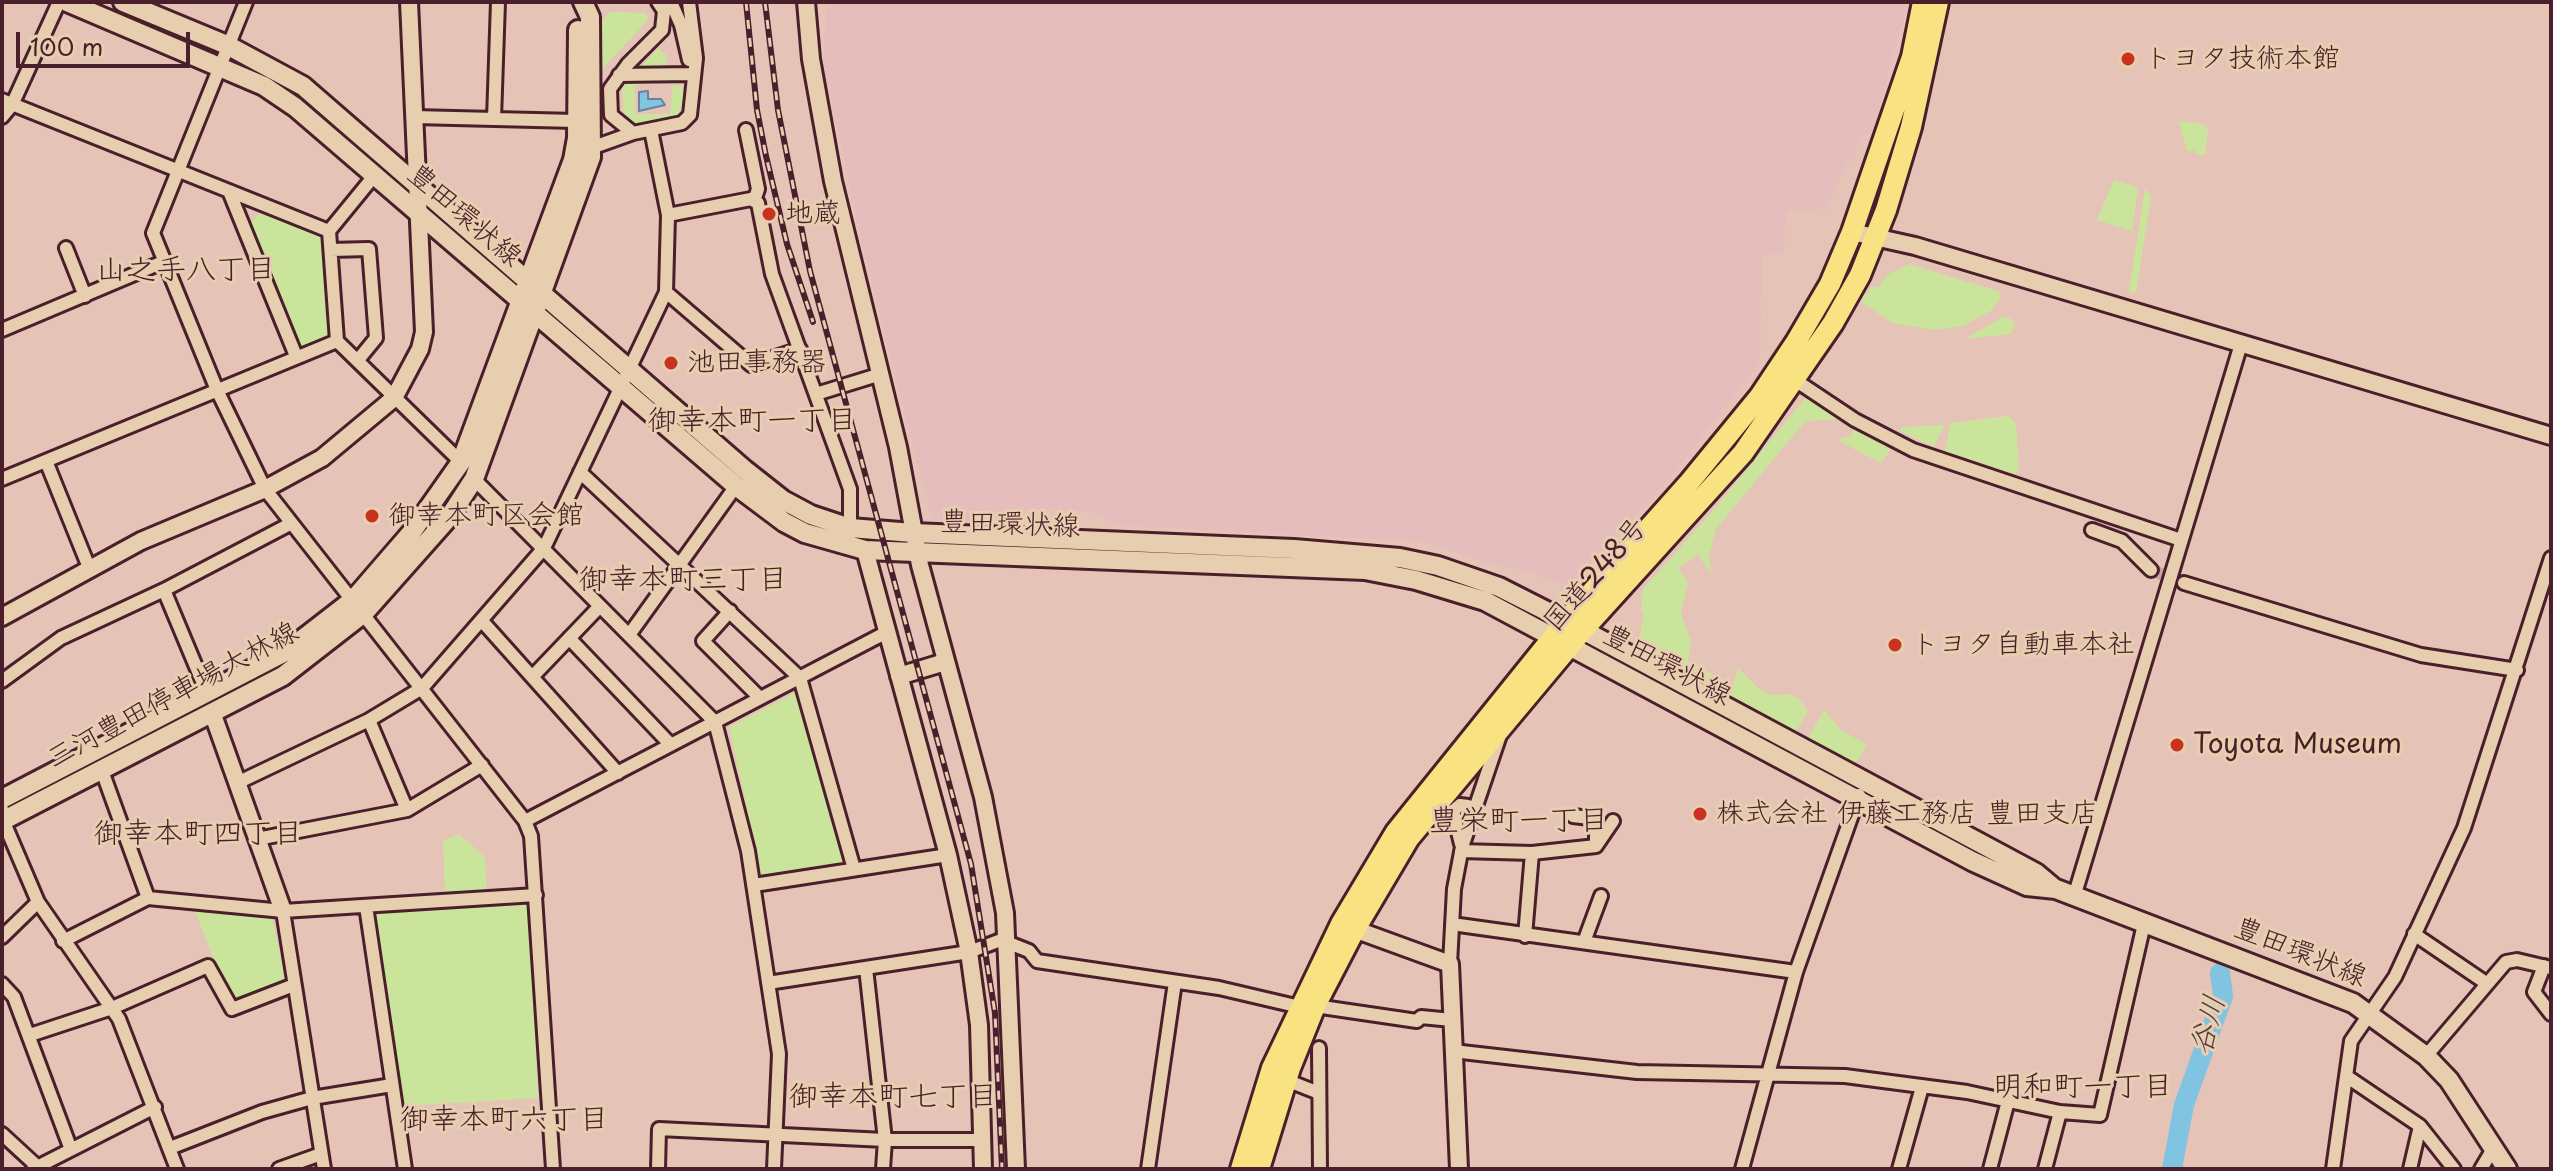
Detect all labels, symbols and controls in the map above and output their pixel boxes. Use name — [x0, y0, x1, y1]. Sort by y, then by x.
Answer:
scale bar — [20, 16, 194, 66]
text: 100 m — [30, 28, 103, 64]
place label: トヨタ技術本館 — [2144, 42, 2340, 76]
marker: トヨタ技術本館 — [2119, 50, 2137, 68]
street label: 豊田環状線 — [400, 157, 528, 275]
place label: 地蔵 — [785, 197, 841, 231]
marker: 地蔵 — [760, 205, 778, 223]
district label: 山之手八丁目 — [96, 253, 276, 289]
place label: 池田事務器 — [687, 346, 827, 380]
marker: 池田事務器 — [662, 354, 680, 372]
district label: 御幸本町一丁目 — [647, 404, 857, 440]
place label: 御幸本町区会館 — [388, 499, 584, 533]
street label: 豊田環状線 — [939, 506, 1081, 544]
marker: 御幸本町区会館 — [363, 507, 381, 525]
street label: 国道248号 — [1537, 511, 1655, 639]
district label: 御幸本町三丁目 — [578, 563, 788, 599]
street label: 三河豊田停車場大林線 — [42, 615, 304, 777]
street label: 豊田環状線 — [1597, 618, 1737, 714]
place label: トヨタ自動車本社 — [1911, 628, 2135, 662]
marker: トヨタ自動車本社 — [1886, 636, 1904, 654]
place label: Toyota Museum — [2193, 728, 2402, 762]
marker: Toyota Museum — [2168, 736, 2186, 754]
place label: 株式会社 伊藤工務店 豊田支店 — [1716, 797, 2098, 831]
district label: 豊栄町一丁目 — [1429, 804, 1609, 840]
marker: 株式会社 伊藤工務店 豊田支店 — [1691, 805, 1709, 823]
district label: 御幸本町四丁目 — [93, 817, 303, 853]
street label: 豊田環状線 — [2229, 911, 2371, 995]
water label: 谷川 — [2184, 991, 2234, 1059]
district label: 明和町一丁目 — [1993, 1070, 2173, 1106]
district label: 御幸本町七丁目 — [788, 1080, 998, 1116]
district label: 御幸本町六丁目 — [399, 1103, 609, 1139]

